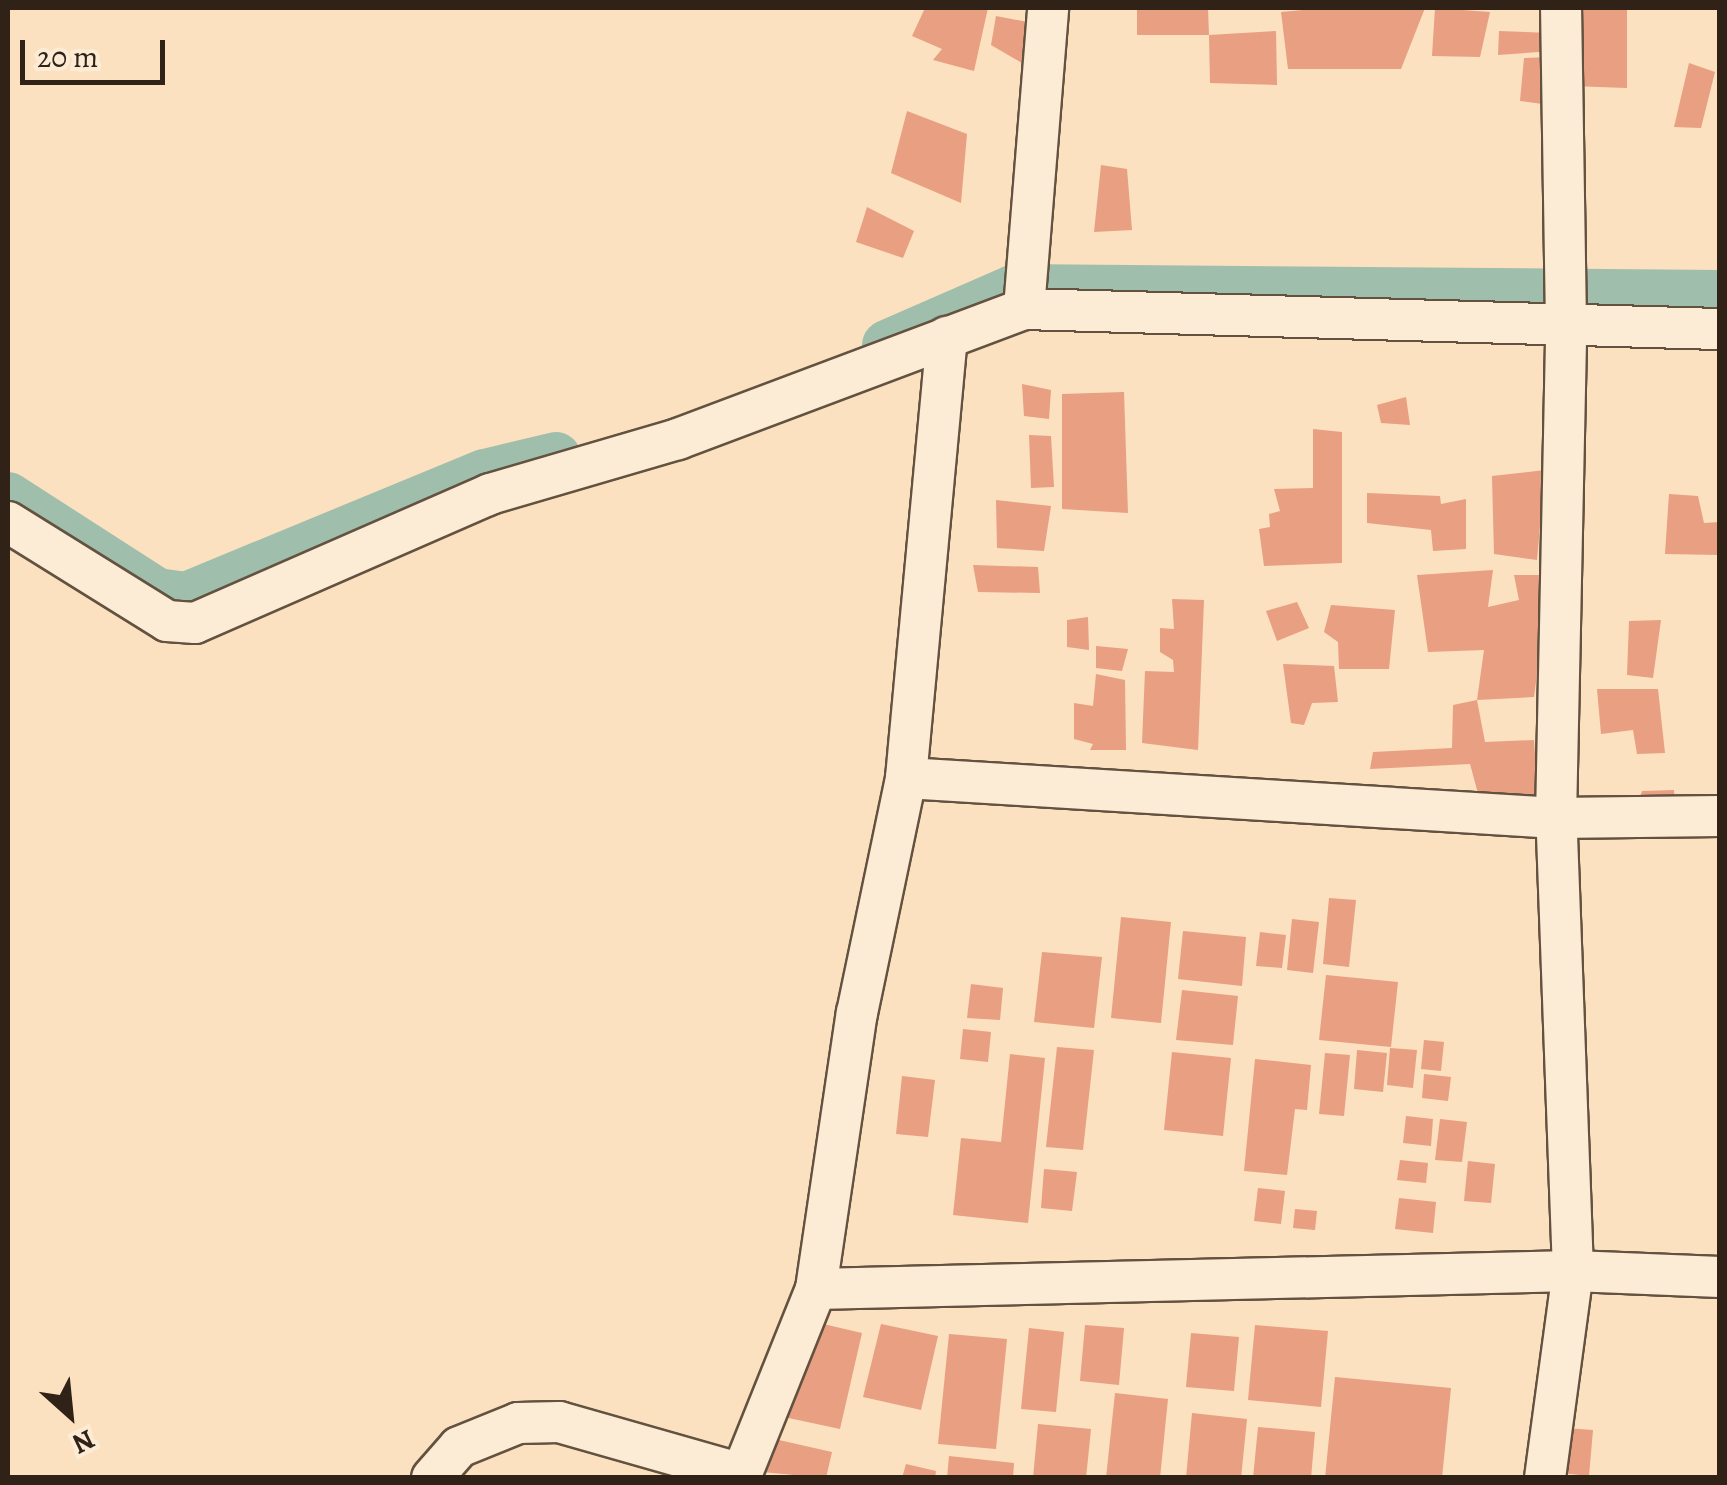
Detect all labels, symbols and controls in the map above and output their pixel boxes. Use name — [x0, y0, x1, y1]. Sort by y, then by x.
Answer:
scale bar — [25, 20, 170, 82]
text: 20 m — [37, 37, 98, 77]
north arrow — [20, 1365, 120, 1465]
text: N — [66, 1420, 101, 1463]

